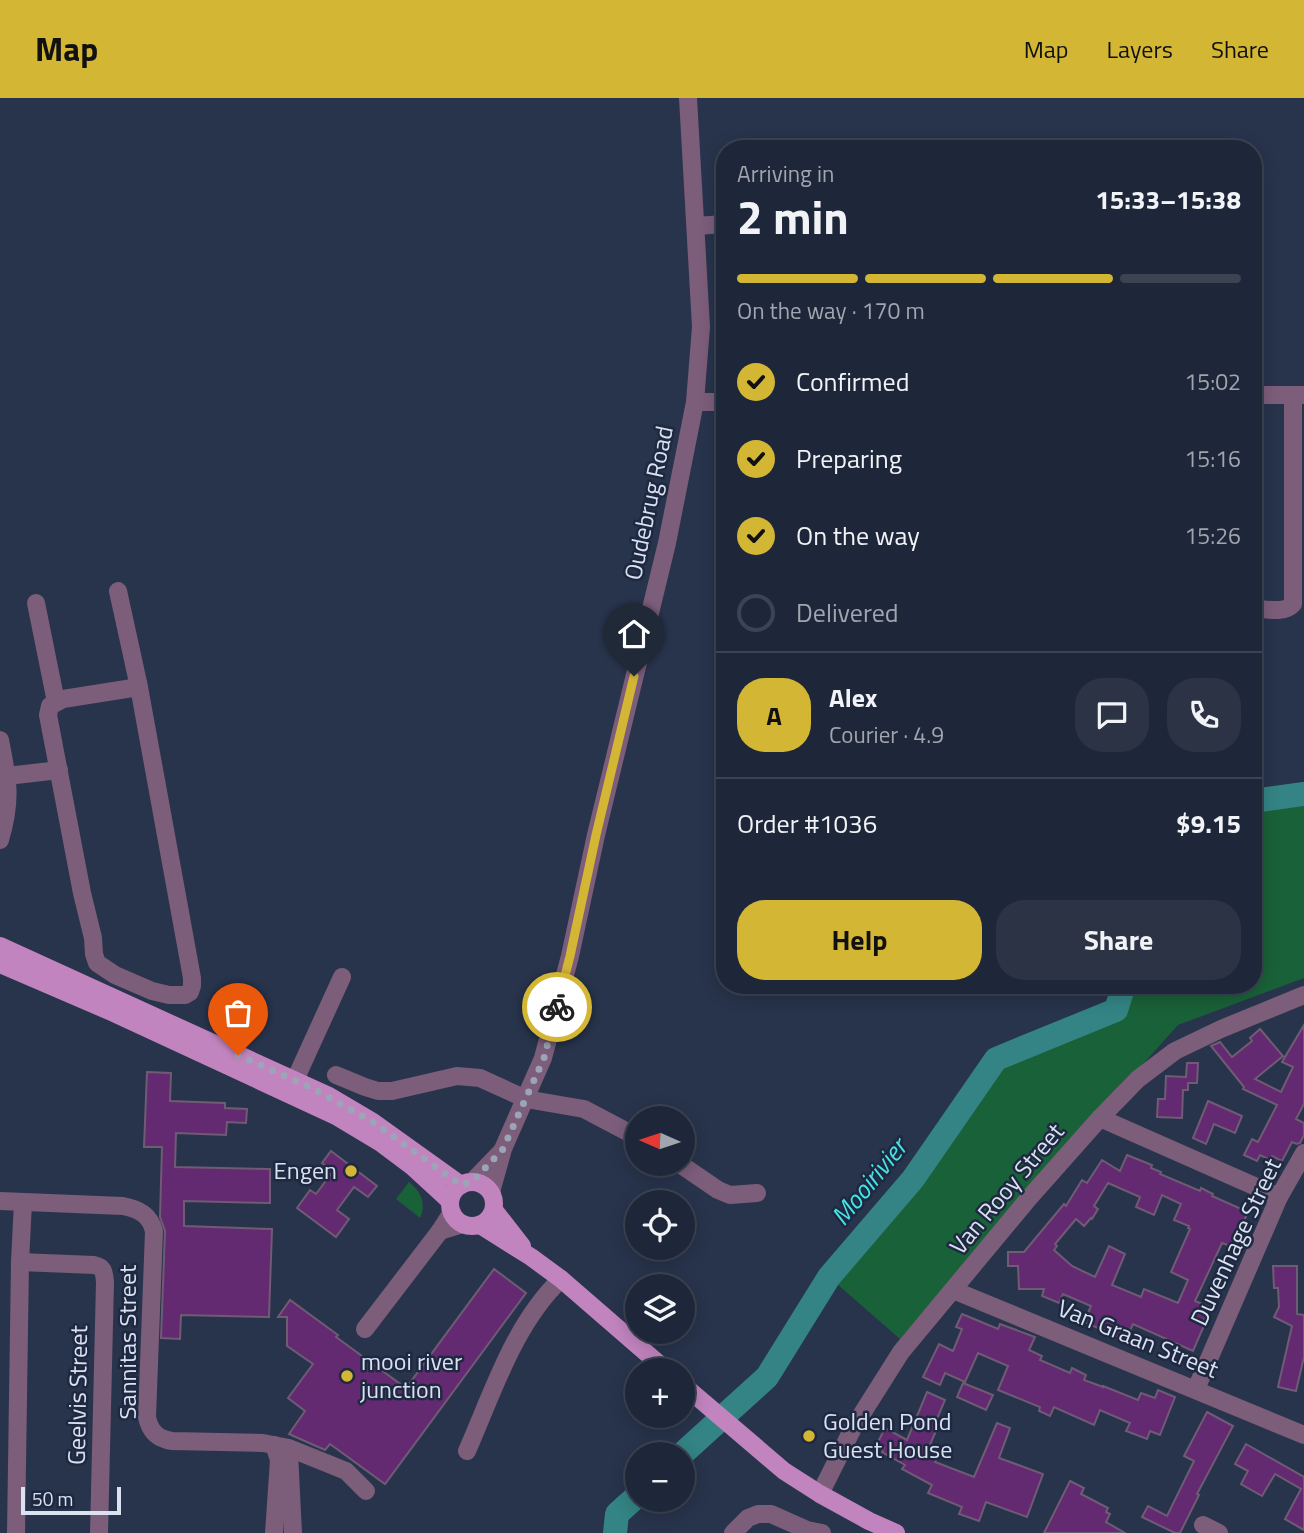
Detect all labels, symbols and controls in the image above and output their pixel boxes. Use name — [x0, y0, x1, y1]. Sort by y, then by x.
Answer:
text: Map — [35, 24, 98, 74]
text: Map — [1024, 31, 1069, 67]
text: Layers — [1107, 31, 1173, 67]
text: Share — [1211, 31, 1269, 67]
text: Arriving in — [737, 156, 834, 191]
text: 15:33–15:38 — [1095, 180, 1241, 219]
text: 2 min — [737, 182, 849, 252]
text: On the way · 170 m — [737, 293, 925, 328]
text: Confirmed — [796, 362, 910, 401]
icon: check — [737, 363, 775, 401]
text: 15:02 — [1184, 364, 1241, 399]
street label: Oudebrug Road — [614, 422, 682, 583]
text: Preparing — [796, 439, 902, 478]
icon: check — [737, 440, 775, 478]
text: 15:16 — [1184, 441, 1241, 476]
text: On the way — [796, 516, 920, 555]
icon: check — [737, 517, 775, 555]
text: 15:26 — [1184, 518, 1241, 553]
text: Delivered — [796, 593, 899, 632]
pin — [604, 604, 664, 676]
icon: home — [615, 615, 653, 653]
text: Alex — [829, 678, 877, 717]
button: chat — [1075, 678, 1149, 752]
button: phone — [1167, 678, 1241, 752]
text: A — [766, 696, 782, 735]
text: Courier · 4.9 — [829, 717, 944, 752]
text: Order #1036 — [737, 804, 877, 843]
text: $9.15 — [1176, 804, 1241, 843]
button: Help — [737, 900, 982, 980]
button: Share — [996, 900, 1241, 980]
courier — [522, 972, 592, 1042]
pin — [208, 983, 268, 1055]
icon: bike — [538, 988, 576, 1026]
icon: bag — [219, 994, 257, 1032]
north arrow — [625, 1106, 695, 1176]
map controls — [625, 1106, 695, 1512]
street label: Van Rooy Street — [940, 1114, 1072, 1262]
water label: Mooirivier — [821, 1128, 918, 1234]
street label: Duvenhage Street — [1181, 1151, 1290, 1331]
place label: Engen — [273, 1152, 337, 1188]
marker: Engen — [343, 1163, 359, 1179]
button: locate — [625, 1190, 695, 1260]
street label: Sannitas Street — [109, 1264, 145, 1419]
button: layers — [625, 1274, 695, 1344]
street label: Van Graan Street — [1053, 1289, 1225, 1387]
street label: Geelvis Street — [58, 1324, 96, 1465]
place label: mooi river junction — [359, 1343, 462, 1407]
button: + — [625, 1358, 695, 1428]
marker: mooi river junction — [339, 1368, 355, 1384]
place label: Golden Pond Guest House — [823, 1403, 952, 1467]
marker: Golden Pond Guest House — [801, 1428, 817, 1444]
button: − — [625, 1442, 695, 1512]
scale bar — [21, 1484, 121, 1516]
text: 50 m — [32, 1484, 73, 1513]

